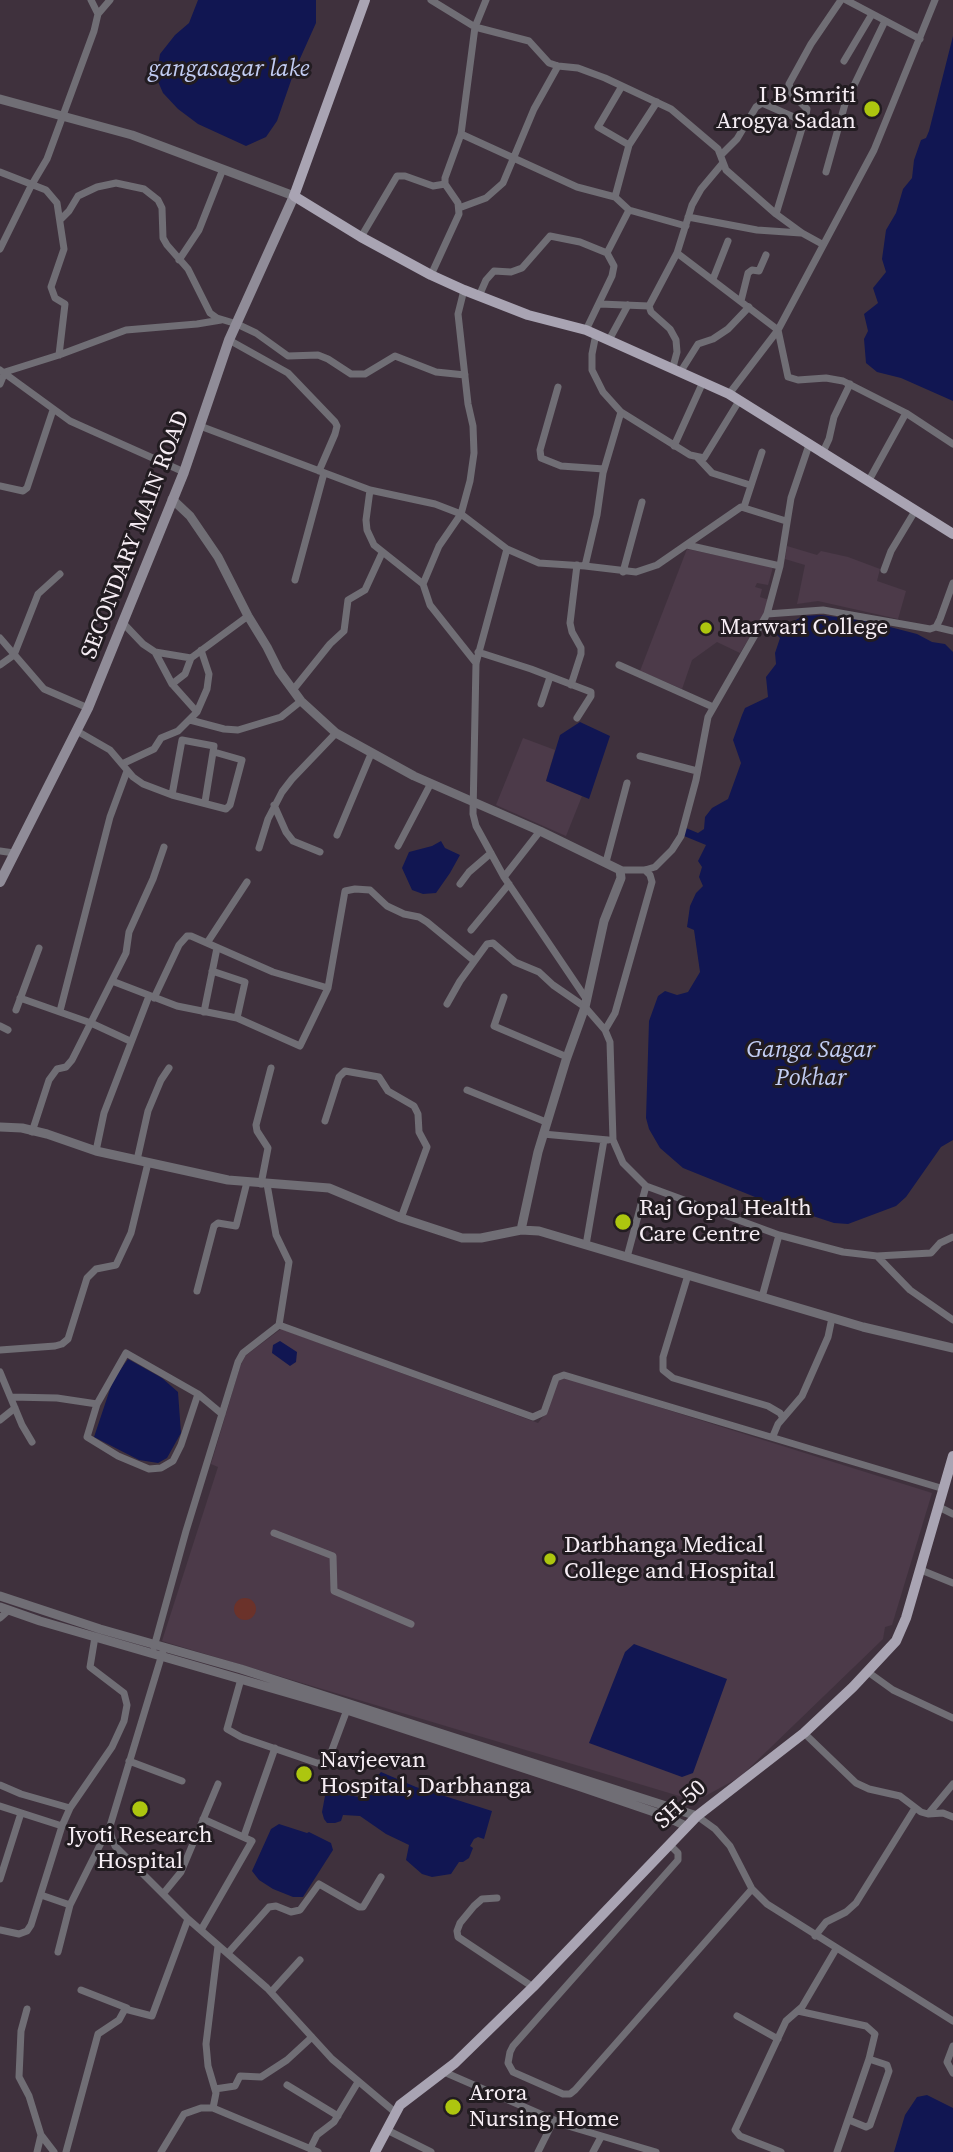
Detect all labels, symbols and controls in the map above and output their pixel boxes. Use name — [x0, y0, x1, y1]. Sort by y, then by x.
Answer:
water label: gangasagar lake — [149, 56, 309, 84]
place label: I B Smriti Arogya Sadan — [716, 82, 856, 136]
marker: I B Smriti Arogya Sadan — [862, 99, 882, 119]
street label: SECONDARY MAIN ROAD — [76, 407, 196, 663]
place label: Marwari College — [720, 614, 888, 642]
marker: Marwari College — [698, 620, 714, 636]
water label: Ganga Sagar Pokhar — [747, 1037, 875, 1093]
place label: Raj Gopal Health Care Centre — [639, 1195, 812, 1249]
marker: Raj Gopal Health Care Centre — [613, 1212, 633, 1232]
place label: Darbhanga Medical College and Hospital — [564, 1532, 775, 1586]
marker: Darbhanga Medical College and Hospital — [542, 1551, 558, 1567]
place label: Navjeevan Hospital, Darbhanga — [320, 1747, 532, 1801]
marker: Navjeevan Hospital, Darbhanga — [294, 1764, 314, 1784]
street label: SH-50 — [650, 1775, 712, 1835]
marker: Jyoti Research Hospital — [130, 1799, 150, 1819]
place label: Jyoti Research Hospital — [67, 1822, 213, 1876]
place label: Arora Nursing Home — [469, 2080, 619, 2134]
marker: Arora Nursing Home — [443, 2097, 463, 2117]

